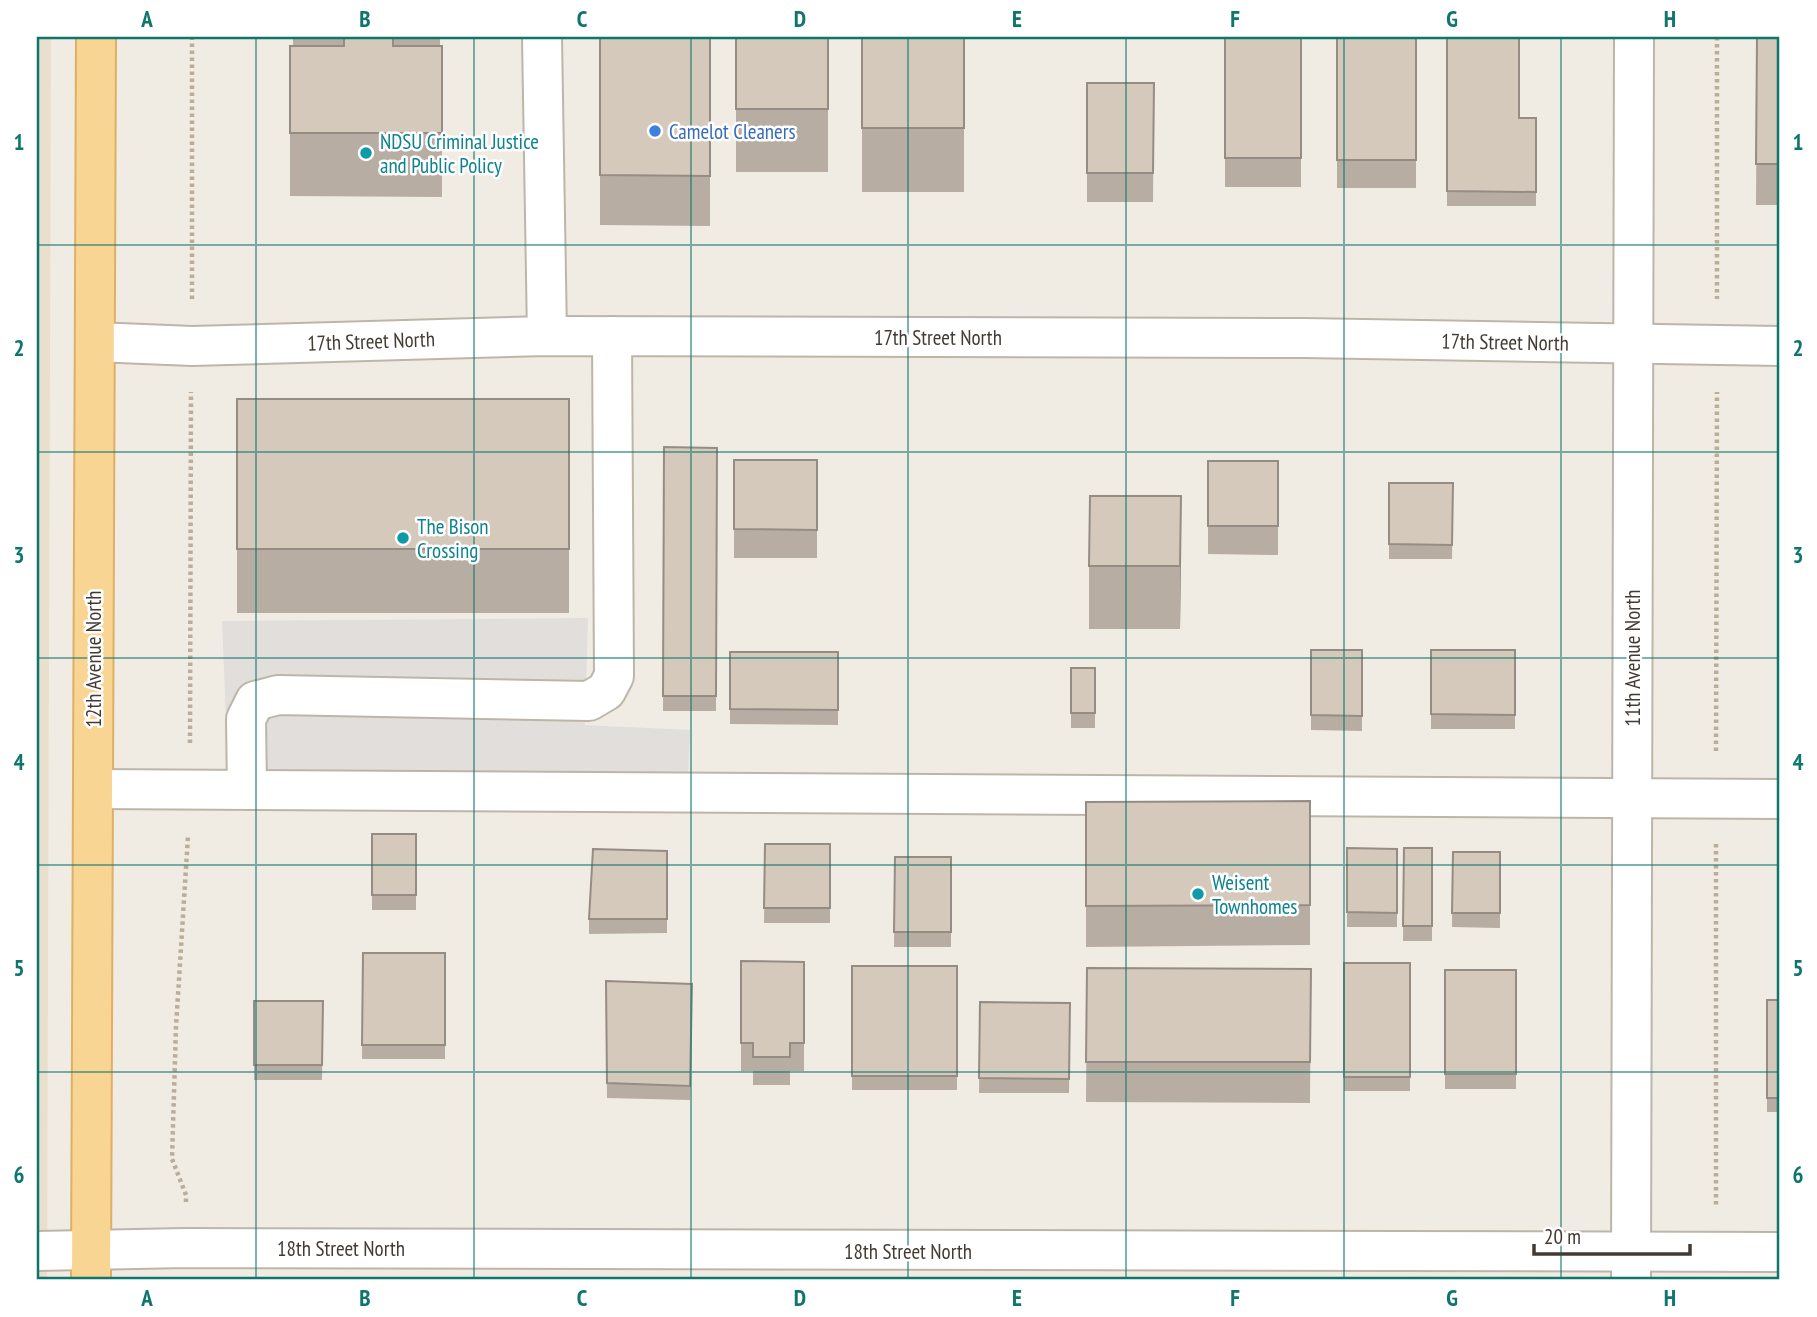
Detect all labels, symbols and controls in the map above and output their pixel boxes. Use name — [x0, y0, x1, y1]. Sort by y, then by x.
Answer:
text: A — [140, 4, 153, 33]
text: B — [359, 4, 371, 33]
text: C — [577, 4, 588, 33]
text: D — [794, 4, 806, 33]
text: E — [1012, 4, 1022, 33]
text: F — [1230, 4, 1240, 33]
text: G — [1446, 4, 1458, 33]
text: H — [1664, 4, 1676, 33]
place label: Camelot Cleaners — [669, 118, 796, 145]
marker: Camelot Cleaners — [647, 123, 663, 139]
text: 1 — [14, 127, 25, 156]
text: 1 — [1793, 127, 1804, 156]
place label: NDSU Criminal Justice and Public Policy — [380, 128, 539, 179]
marker: NDSU Criminal Justice and Public Policy — [358, 145, 374, 161]
street label: 17th Street North — [874, 324, 1002, 351]
street label: 17th Street North — [307, 325, 435, 357]
street label: 17th Street North — [1441, 327, 1569, 357]
text: 2 — [14, 333, 25, 362]
text: 2 — [1793, 333, 1804, 362]
place label: The Bison Crossing — [417, 513, 489, 564]
marker: The Bison Crossing — [395, 530, 411, 546]
text: 3 — [14, 540, 25, 569]
text: 3 — [1793, 540, 1804, 569]
street label: 11th Avenue North — [1619, 589, 1646, 727]
street label: 12th Avenue North — [80, 590, 107, 728]
text: 4 — [14, 747, 25, 776]
text: 4 — [1793, 747, 1804, 776]
place label: Weisent Townhomes — [1212, 869, 1297, 920]
marker: Weisent Townhomes — [1190, 886, 1206, 902]
text: 5 — [14, 953, 25, 982]
text: 5 — [1793, 953, 1804, 982]
text: 6 — [14, 1160, 25, 1189]
text: 6 — [1793, 1160, 1804, 1189]
scale bar — [1534, 1212, 1689, 1256]
text: 20 m — [1544, 1223, 1581, 1250]
street label: 18th Street North — [277, 1235, 405, 1262]
street label: 18th Street North — [844, 1238, 972, 1265]
text: A — [140, 1283, 153, 1312]
text: B — [359, 1283, 371, 1312]
text: C — [577, 1283, 588, 1312]
text: D — [794, 1283, 806, 1312]
text: E — [1012, 1283, 1022, 1312]
text: F — [1230, 1283, 1240, 1312]
text: G — [1446, 1283, 1458, 1312]
text: H — [1664, 1283, 1676, 1312]

